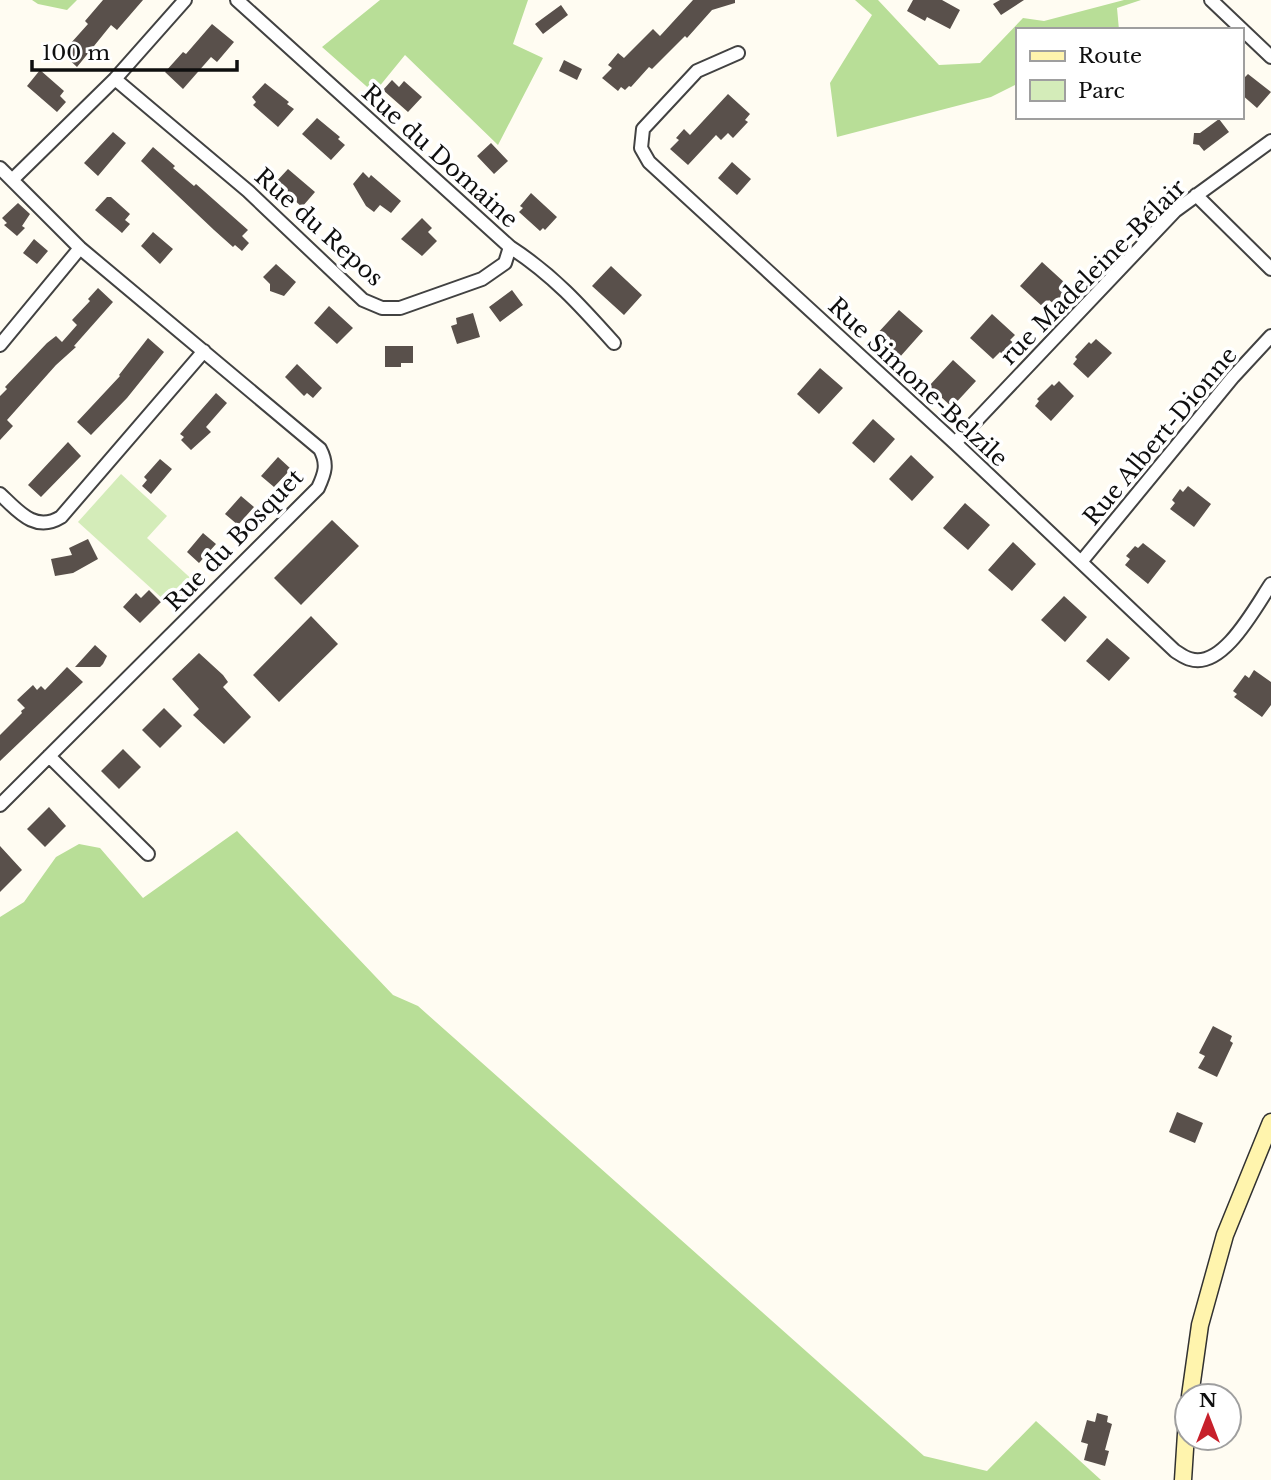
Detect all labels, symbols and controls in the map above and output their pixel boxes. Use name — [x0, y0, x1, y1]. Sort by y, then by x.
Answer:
scale bar — [32, 28, 236, 72]
legend — [1016, 28, 1243, 119]
text: 100 m — [42, 40, 110, 66]
text: Route — [1078, 43, 1142, 69]
text: Parc — [1078, 78, 1125, 104]
street label: Rue du Domaine — [356, 79, 524, 233]
street label: Rue du Repos — [249, 162, 389, 292]
street label: rue Madeleine-Bélair — [995, 174, 1191, 370]
street label: Rue Simone-Belzile — [823, 292, 1013, 472]
street label: Rue Albert-Dionne — [1077, 341, 1243, 531]
street label: Rue du Bosquet — [159, 463, 309, 617]
north arrow — [1173, 1382, 1243, 1452]
text: N — [1199, 1389, 1217, 1412]

